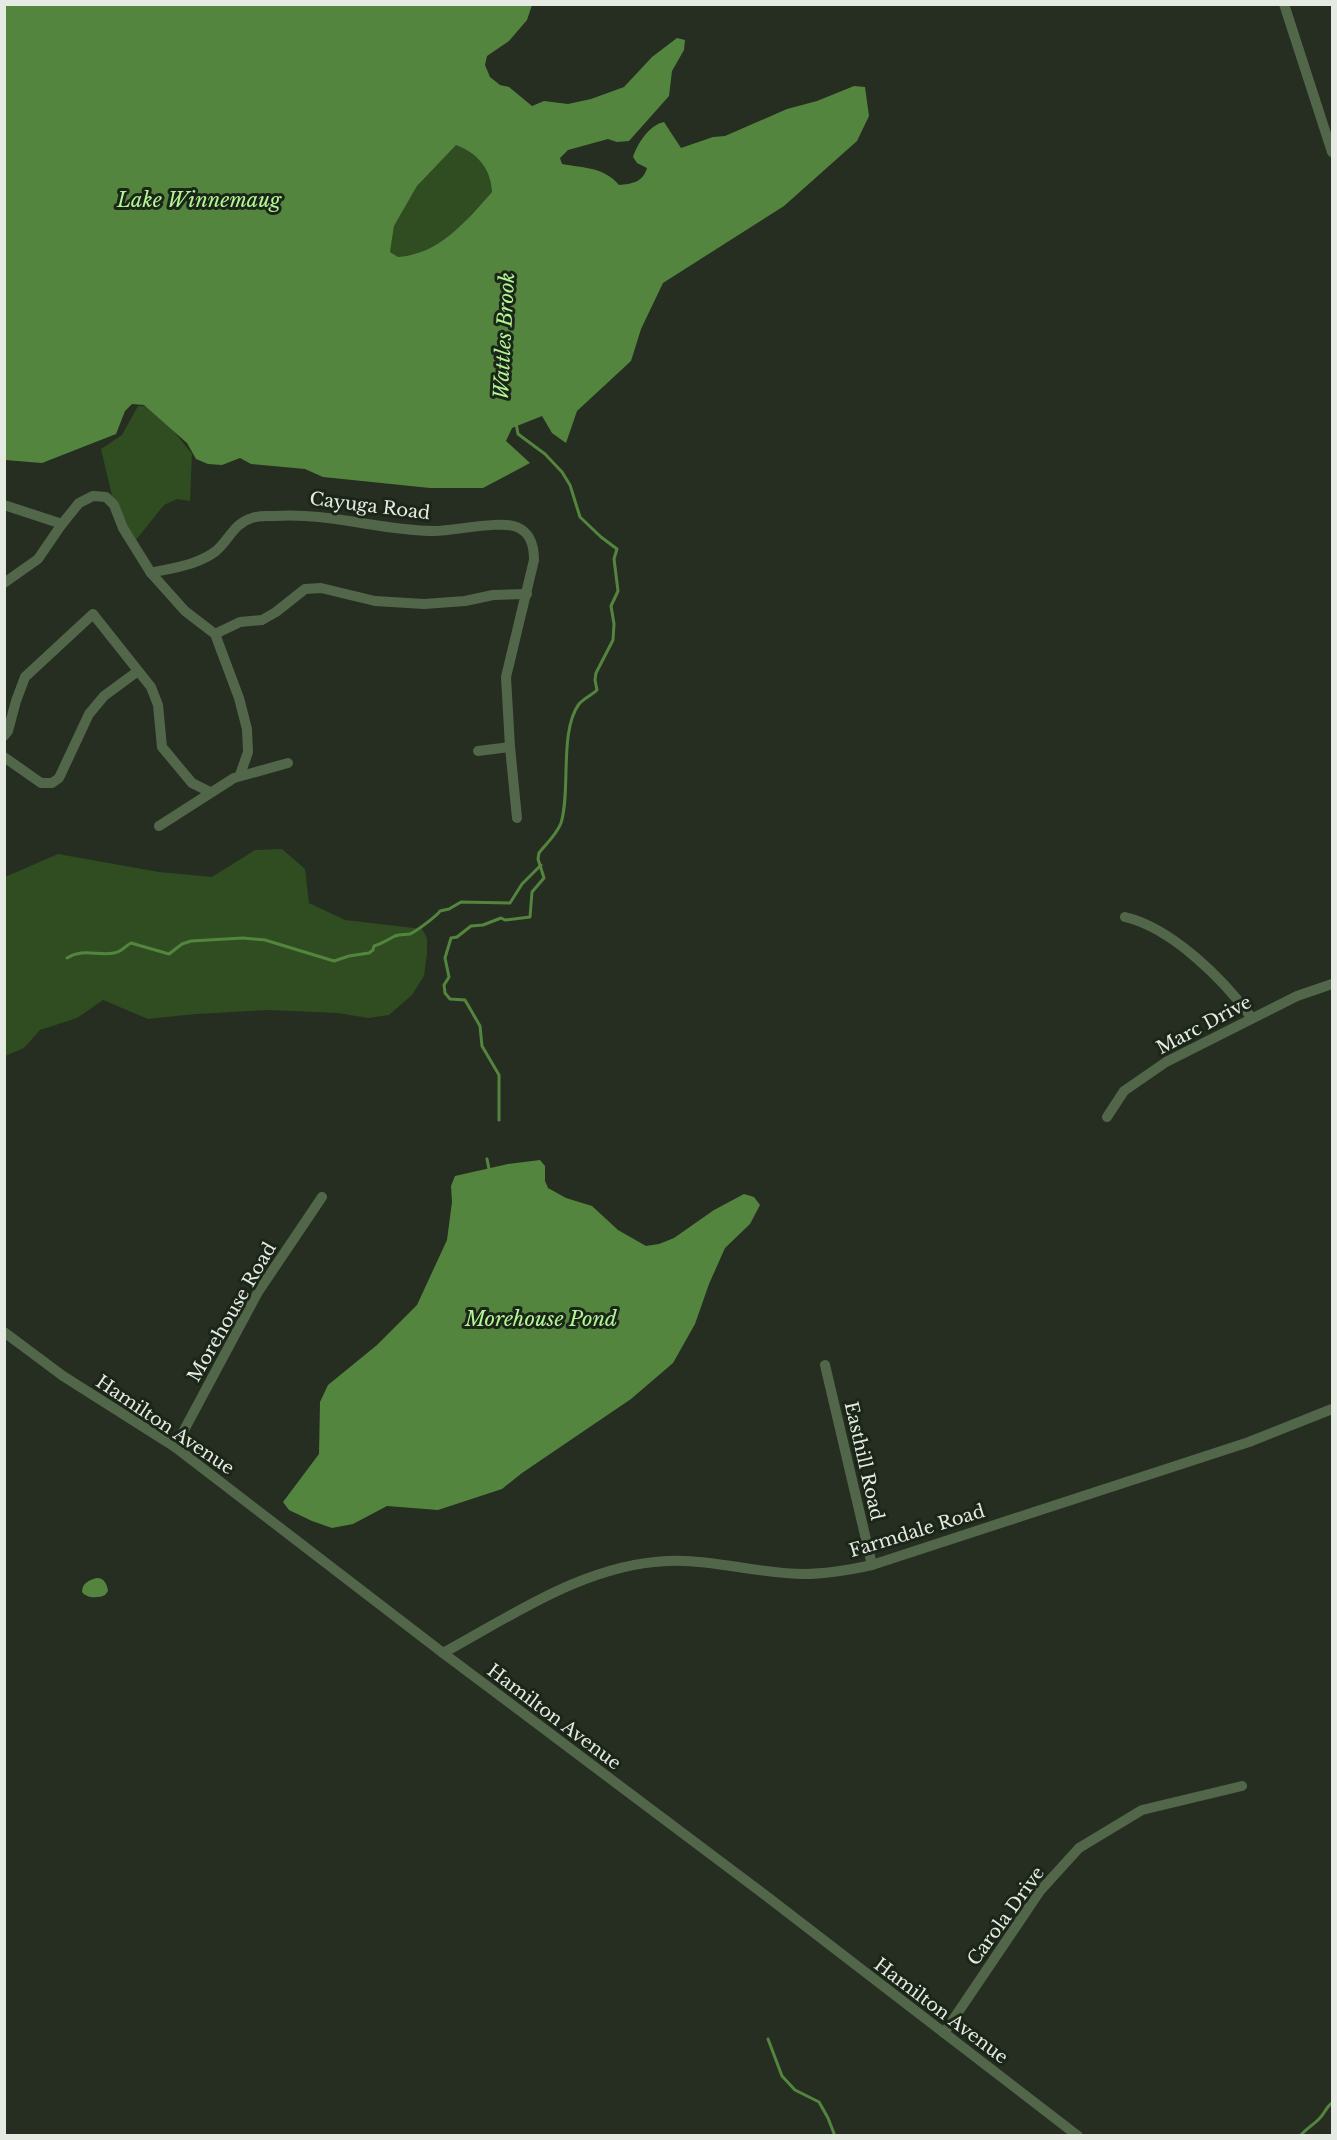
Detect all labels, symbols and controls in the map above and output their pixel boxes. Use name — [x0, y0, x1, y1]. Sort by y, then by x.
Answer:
water label: Lake Winnemaug — [116, 188, 282, 212]
water label: Wattles Brook — [489, 272, 519, 400]
street label: Cayuga Road — [309, 488, 431, 524]
street label: Marc Drive — [1153, 991, 1255, 1059]
street label: Morehouse Road — [183, 1238, 281, 1386]
water label: Morehouse Pond — [464, 1307, 617, 1331]
street label: Hamilton Avenue — [92, 1371, 238, 1479]
street label: Easthill Road — [840, 1399, 888, 1523]
street label: Farmdale Road — [847, 1500, 987, 1562]
street label: Hamilton Avenue — [483, 1659, 625, 1775]
street label: Carola Drive — [963, 1862, 1049, 1970]
street label: Hamilton Avenue — [870, 1953, 1012, 2069]

